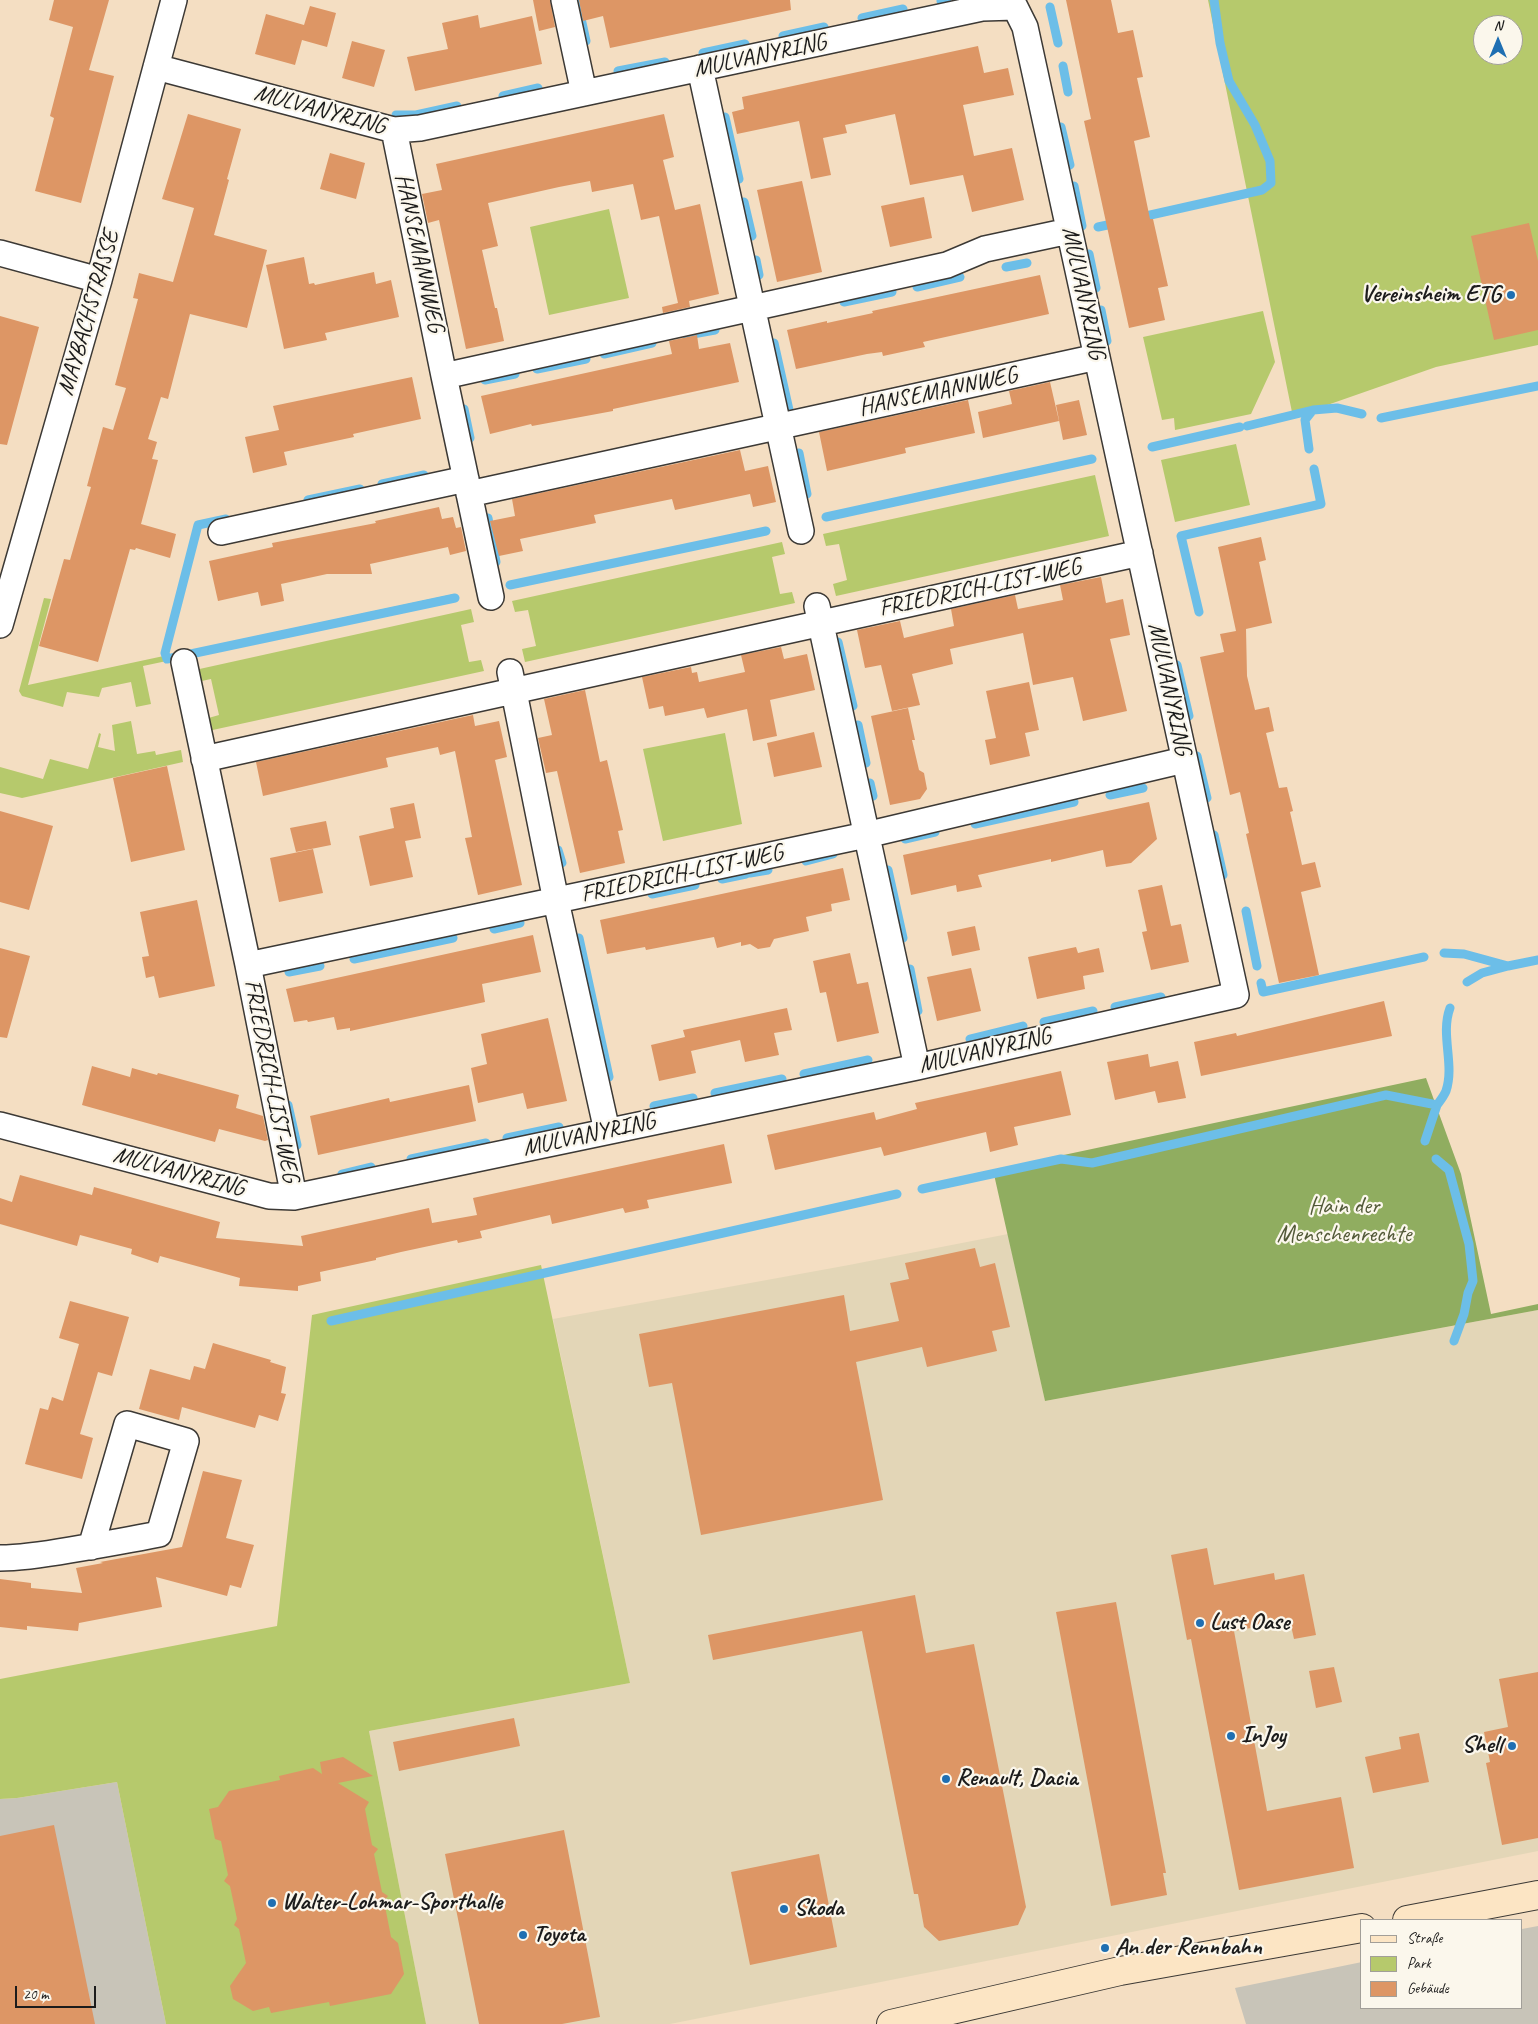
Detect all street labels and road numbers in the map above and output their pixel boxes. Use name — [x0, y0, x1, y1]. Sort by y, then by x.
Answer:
street label: MULVANYRING — [691, 28, 829, 84]
street label: MULVANYRING — [251, 79, 389, 141]
street label: HANSEMANNWEG — [388, 171, 450, 335]
street label: MULVANYRING — [1055, 224, 1111, 362]
street label: MAYBACHSTRASSE — [52, 227, 126, 399]
street label: HANSEMANNWEG — [856, 361, 1020, 423]
street label: FRIEDRICH-LIST-WEG — [876, 553, 1084, 623]
street label: MULVANYRING — [1141, 620, 1197, 758]
street label: FRIEDRICH-LIST-WEG — [578, 839, 786, 909]
street label: FRIEDRICH-LIST-WEG — [237, 977, 305, 1185]
street label: MULVANYRING — [916, 1022, 1054, 1080]
street label: MULVANYRING — [520, 1107, 658, 1163]
street label: MULVANYRING — [110, 1141, 248, 1203]

